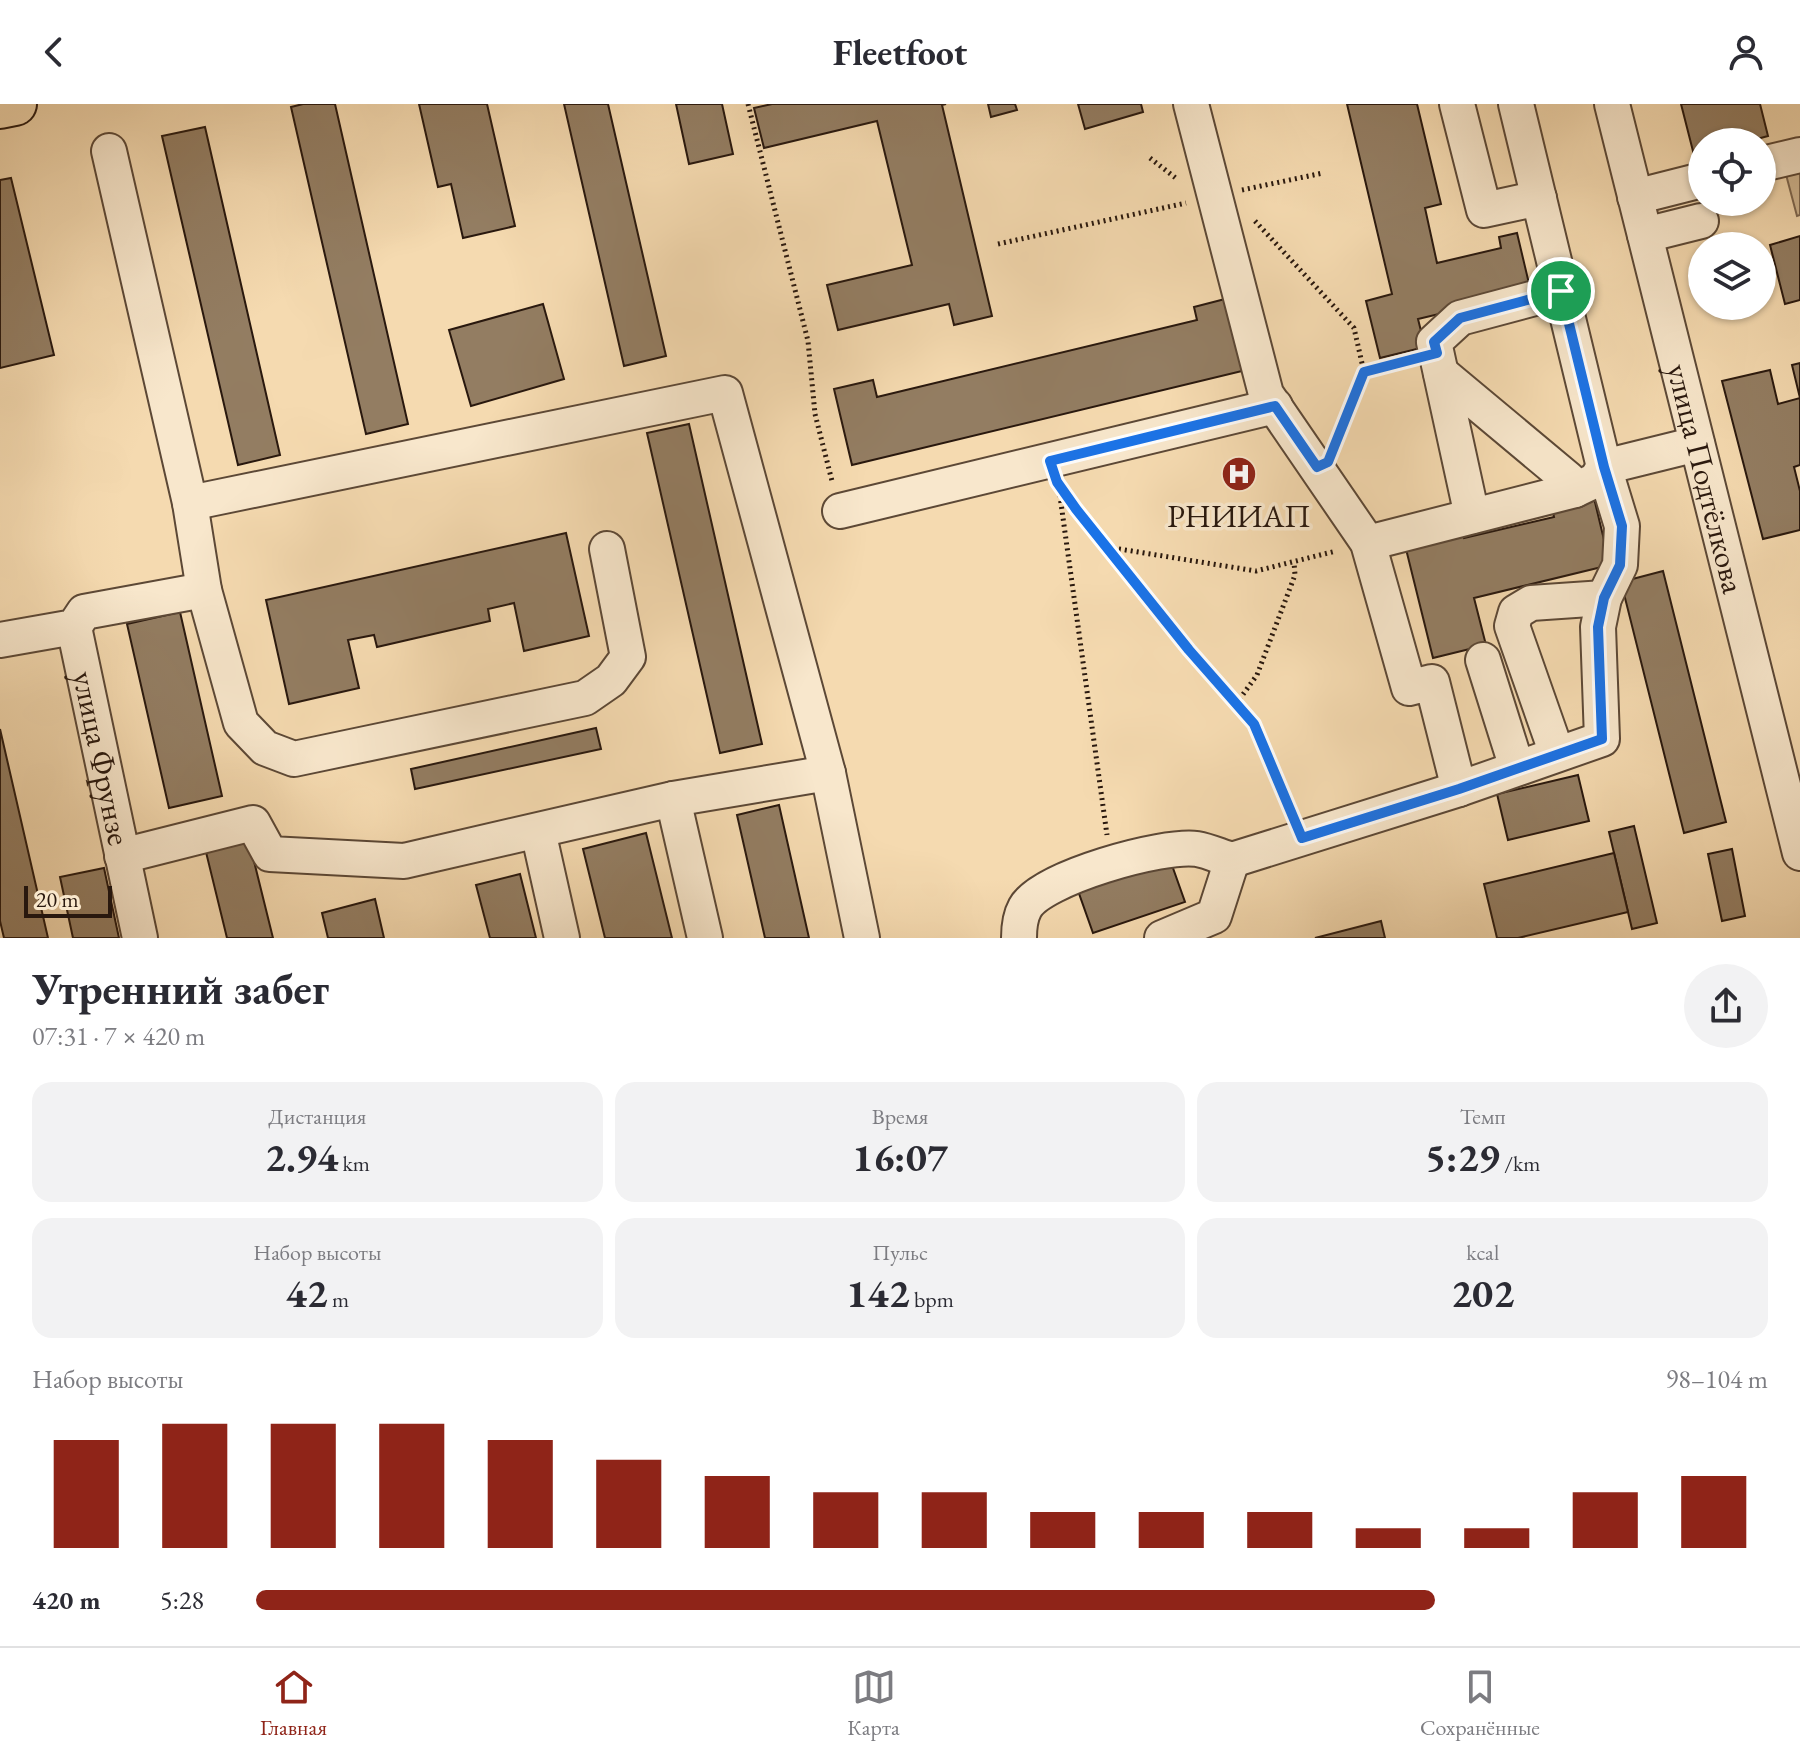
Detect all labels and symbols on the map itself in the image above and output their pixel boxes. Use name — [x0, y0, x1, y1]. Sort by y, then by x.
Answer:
pin — [1527, 257, 1595, 325]
street label: улица Подтёлкова — [1657, 359, 1755, 598]
hospital icon: РНИИАП — [1220, 455, 1258, 493]
place label: РНИИАП — [1167, 495, 1311, 537]
street label: улица Фрунзе — [63, 667, 141, 849]
scale bar — [24, 882, 112, 918]

